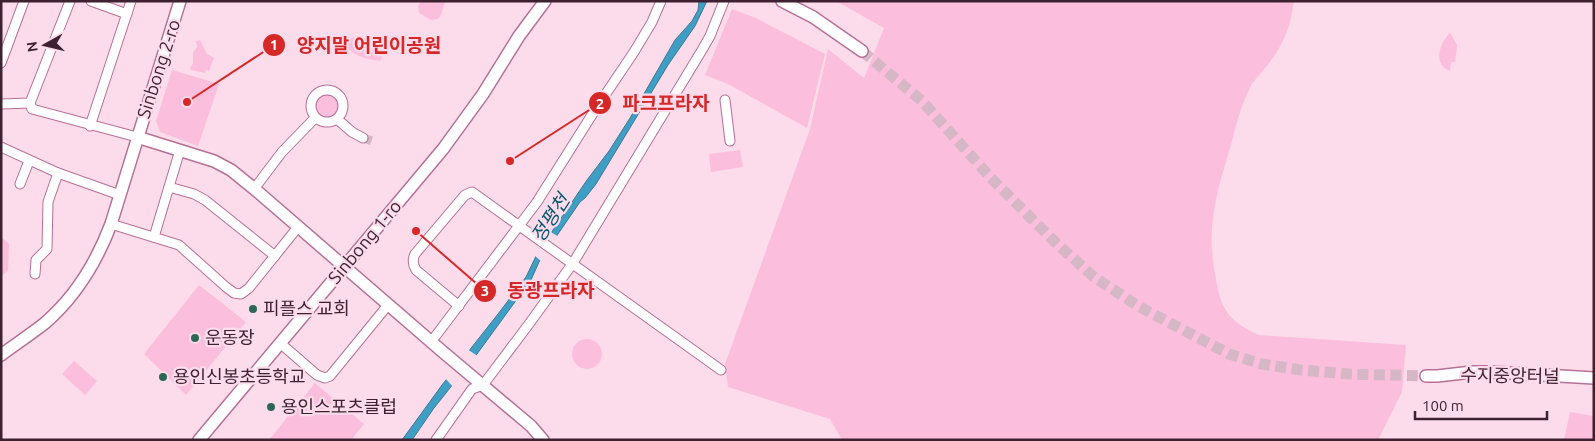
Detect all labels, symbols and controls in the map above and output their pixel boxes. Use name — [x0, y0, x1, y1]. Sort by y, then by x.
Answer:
street label: Sinbong 2-ro — [133, 17, 183, 121]
north arrow — [20, 20, 70, 70]
callout: 양지말 어린이공원 — [262, 28, 451, 62]
text: 양지말 어린이공원 — [297, 34, 441, 56]
text: 1 — [270, 36, 278, 53]
text: N — [23, 41, 41, 53]
callout: 파크프라자 — [588, 86, 720, 120]
text: 파크프라자 — [622, 92, 710, 114]
text: 2 — [596, 95, 604, 112]
water label: 정평천 — [526, 189, 574, 246]
street label: Sinbong 1-ro — [324, 196, 405, 287]
callout: 동광프라자 — [472, 274, 605, 308]
text: 동광프라자 — [507, 279, 595, 301]
text: 3 — [481, 282, 489, 299]
place label: 피플스 교회 — [263, 298, 350, 318]
marker: 피플스 교회 — [247, 303, 259, 315]
place label: 운동장 — [205, 327, 255, 347]
marker: 운동장 — [189, 332, 201, 344]
street label: 수지중앙터널 — [1460, 364, 1560, 386]
place label: 용인신봉초등학교 — [173, 366, 305, 386]
marker: 용인신봉초등학교 — [157, 371, 169, 383]
scale bar — [1415, 388, 1548, 420]
place label: 용인스포츠클럽 — [281, 396, 397, 416]
text: 100 m — [1422, 397, 1464, 414]
marker: 용인스포츠클럽 — [265, 401, 277, 413]

